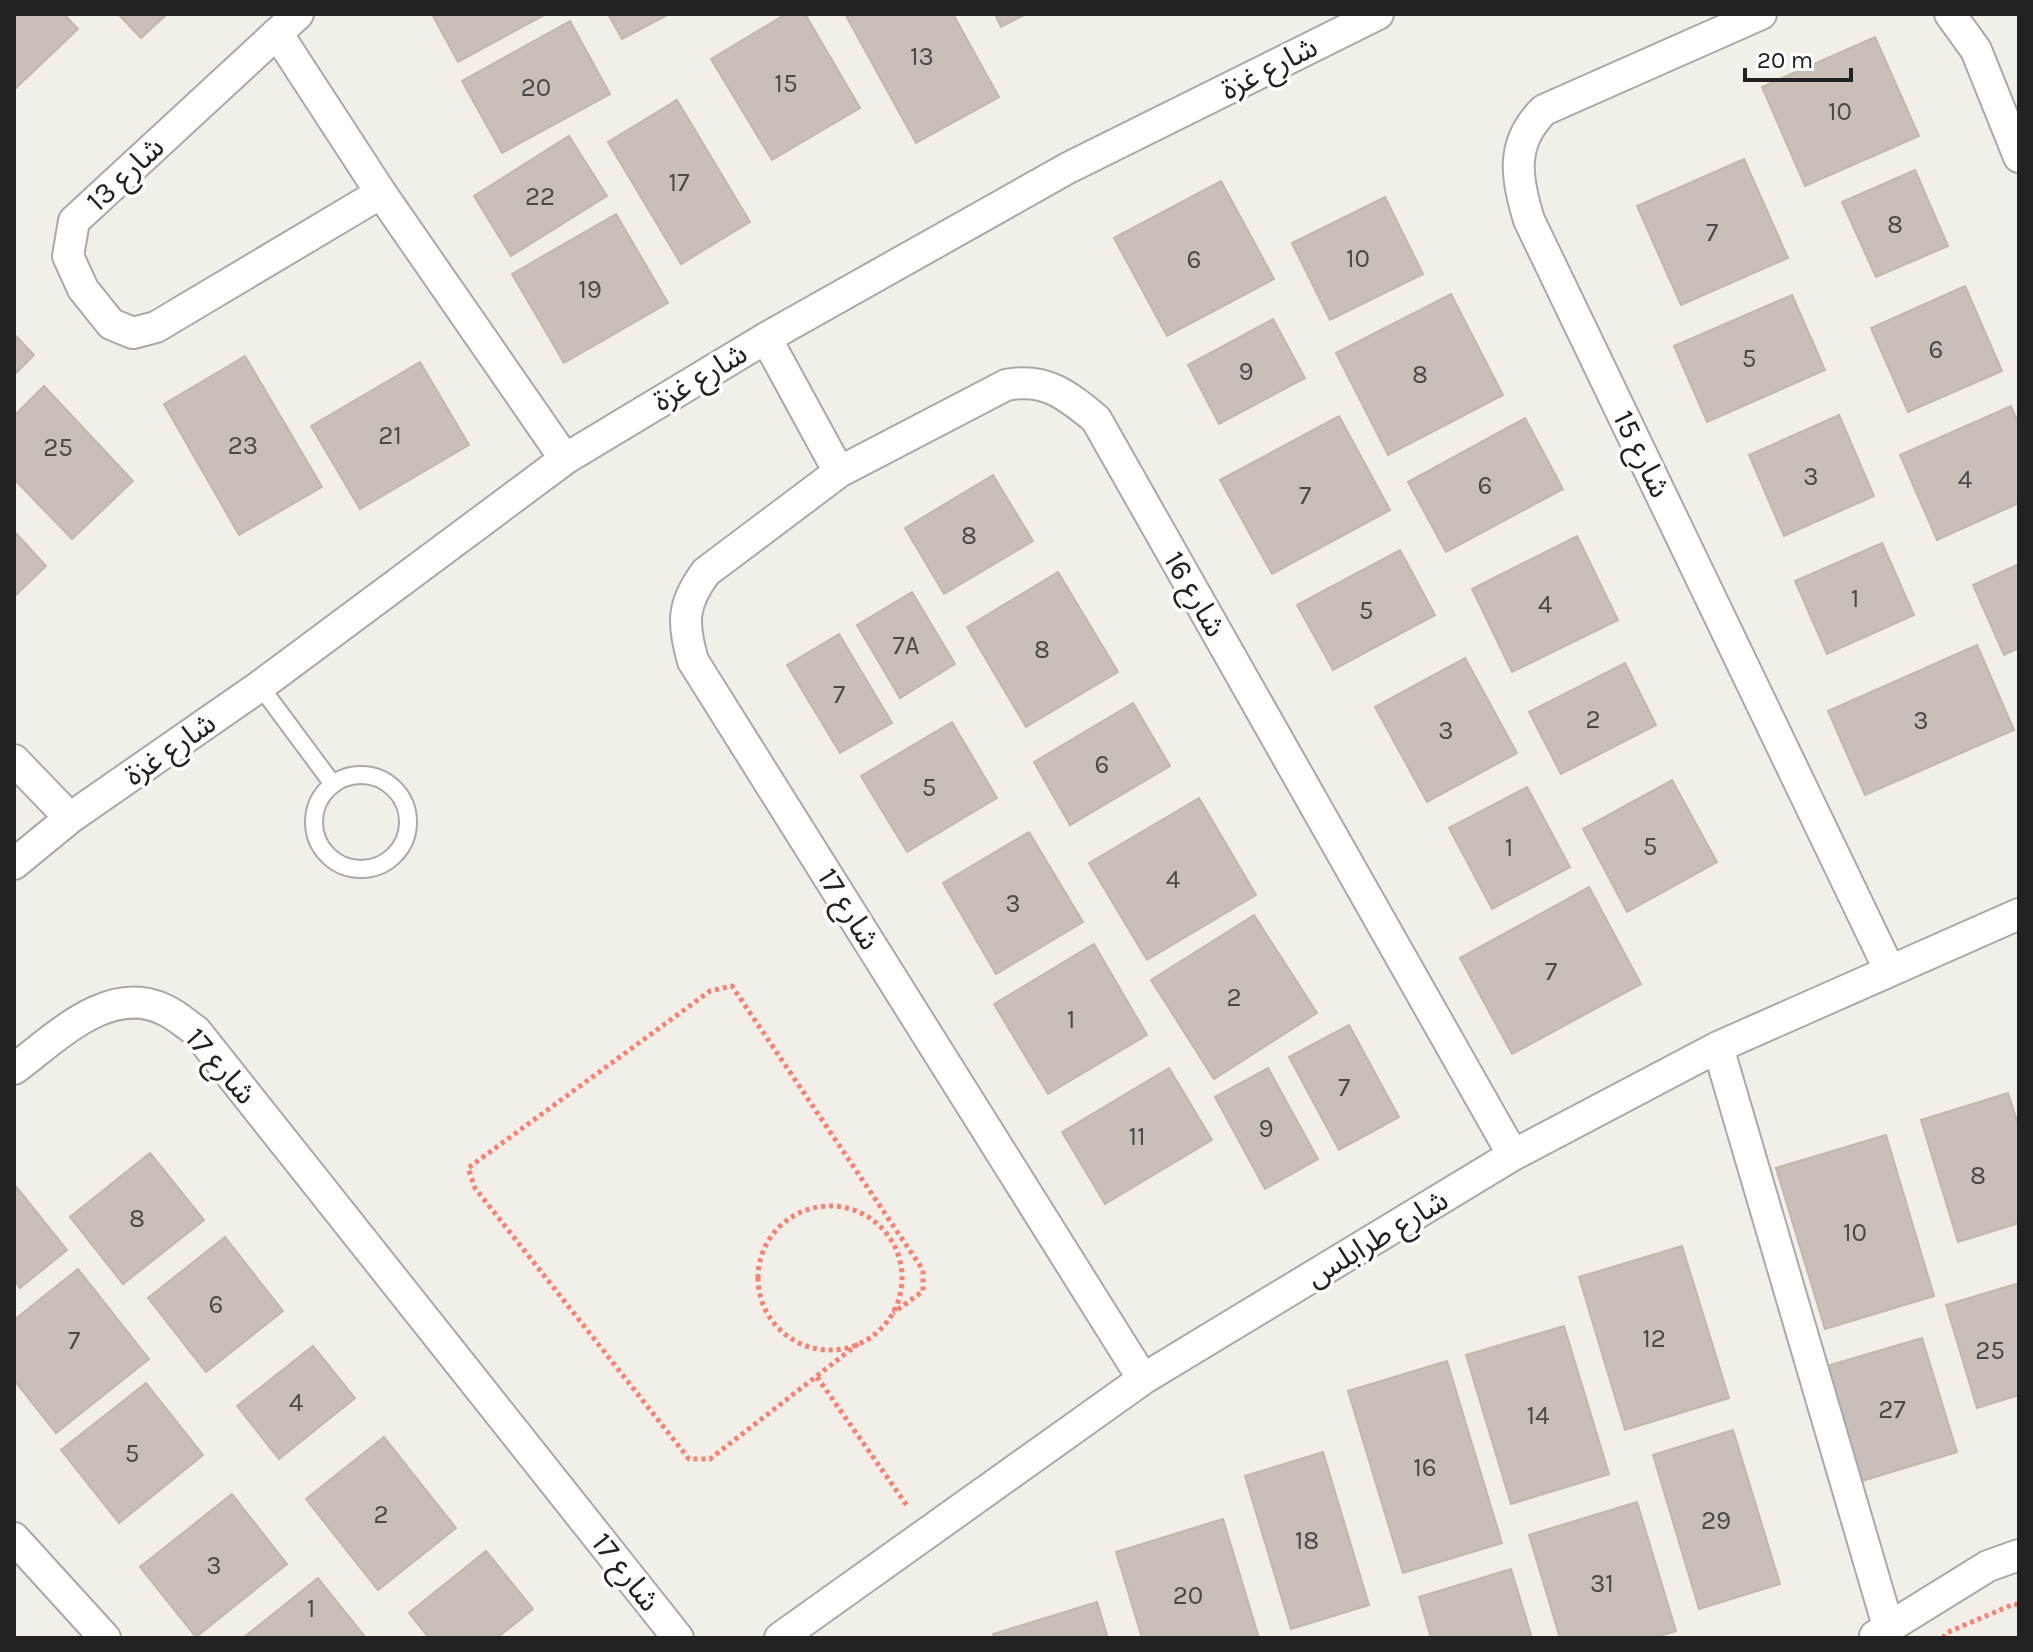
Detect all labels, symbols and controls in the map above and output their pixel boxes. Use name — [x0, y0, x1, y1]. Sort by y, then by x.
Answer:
street label: شارع غزة — [1215, 28, 1325, 111]
scale bar — [1745, 32, 1851, 82]
house number: 13 — [910, 41, 934, 72]
text: 20 m — [1757, 46, 1813, 74]
house number: 15 — [774, 68, 798, 99]
house number: 20 — [521, 72, 551, 103]
house number: 10 — [1828, 96, 1852, 127]
street label: شارع 13 — [79, 129, 174, 222]
house number: 17 — [669, 167, 689, 198]
house number: 22 — [525, 181, 555, 212]
house number: 8 — [1887, 209, 1903, 240]
house number: 7 — [1706, 217, 1718, 248]
house number: 10 — [1346, 243, 1370, 274]
house number: 6 — [1187, 244, 1201, 275]
house number: 19 — [578, 274, 602, 305]
house number: 6 — [1929, 334, 1943, 365]
street label: شارع غزة — [646, 335, 756, 423]
house number: 5 — [1742, 343, 1756, 374]
house number: 9 — [1238, 356, 1254, 387]
house number: 8 — [1412, 359, 1428, 390]
street label: شارع 15 — [1602, 405, 1678, 505]
house number: 21 — [378, 420, 402, 451]
house number: 23 — [228, 430, 258, 461]
house number: 25 — [43, 432, 73, 463]
house number: 3 — [1803, 461, 1819, 492]
house number: 4 — [1958, 464, 1972, 495]
house number: 6 — [1478, 470, 1492, 501]
house number: 7 — [1299, 480, 1311, 511]
house number: 8 — [961, 520, 977, 551]
street label: شارع 16 — [1153, 545, 1234, 645]
house number: 1 — [1851, 583, 1859, 614]
house number: 4 — [1538, 589, 1552, 620]
house number: 5 — [1359, 595, 1373, 626]
house number: 7A — [892, 630, 920, 661]
house number: 8 — [1034, 634, 1050, 665]
house number: 7 — [833, 679, 845, 710]
house number: 2 — [1585, 704, 1601, 735]
street label: شارع غزة — [117, 705, 225, 797]
house number: 3 — [1913, 705, 1929, 736]
house number: 3 — [1438, 715, 1454, 746]
house number: 6 — [1095, 749, 1109, 780]
house number: 5 — [922, 772, 936, 803]
house number: 5 — [1643, 831, 1657, 862]
house number: 1 — [1505, 832, 1513, 863]
street label: شارع 17 — [807, 861, 888, 959]
house number: 4 — [1166, 864, 1180, 895]
house number: 3 — [1005, 888, 1021, 919]
house number: 7 — [1545, 956, 1557, 987]
house number: 2 — [1226, 982, 1242, 1013]
house number: 1 — [1067, 1004, 1075, 1035]
street label: شارع 17 — [175, 1020, 264, 1114]
house number: 7 — [1338, 1072, 1350, 1103]
house number: 9 — [1258, 1113, 1274, 1144]
house number: 11 — [1128, 1121, 1146, 1152]
house number: 8 — [1970, 1160, 1986, 1191]
street label: شارع طرابلس — [1299, 1182, 1457, 1298]
house number: 8 — [129, 1203, 145, 1234]
house number: 10 — [1843, 1217, 1867, 1248]
house number: 6 — [209, 1289, 223, 1320]
house number: 12 — [1642, 1323, 1666, 1354]
house number: 7 — [68, 1325, 80, 1356]
house number: 25 — [1975, 1335, 2005, 1366]
house number: 4 — [289, 1387, 303, 1418]
house number: 27 — [1878, 1394, 1906, 1425]
house number: 14 — [1526, 1400, 1550, 1431]
house number: 5 — [125, 1438, 139, 1469]
house number: 16 — [1413, 1452, 1437, 1483]
house number: 2 — [373, 1499, 389, 1530]
house number: 29 — [1701, 1505, 1731, 1536]
house number: 18 — [1295, 1525, 1319, 1556]
street label: شارع 17 — [581, 1526, 668, 1621]
house number: 3 — [206, 1550, 222, 1581]
house number: 31 — [1590, 1568, 1614, 1599]
house number: 20 — [1173, 1580, 1203, 1611]
house number: 1 — [307, 1593, 315, 1624]

